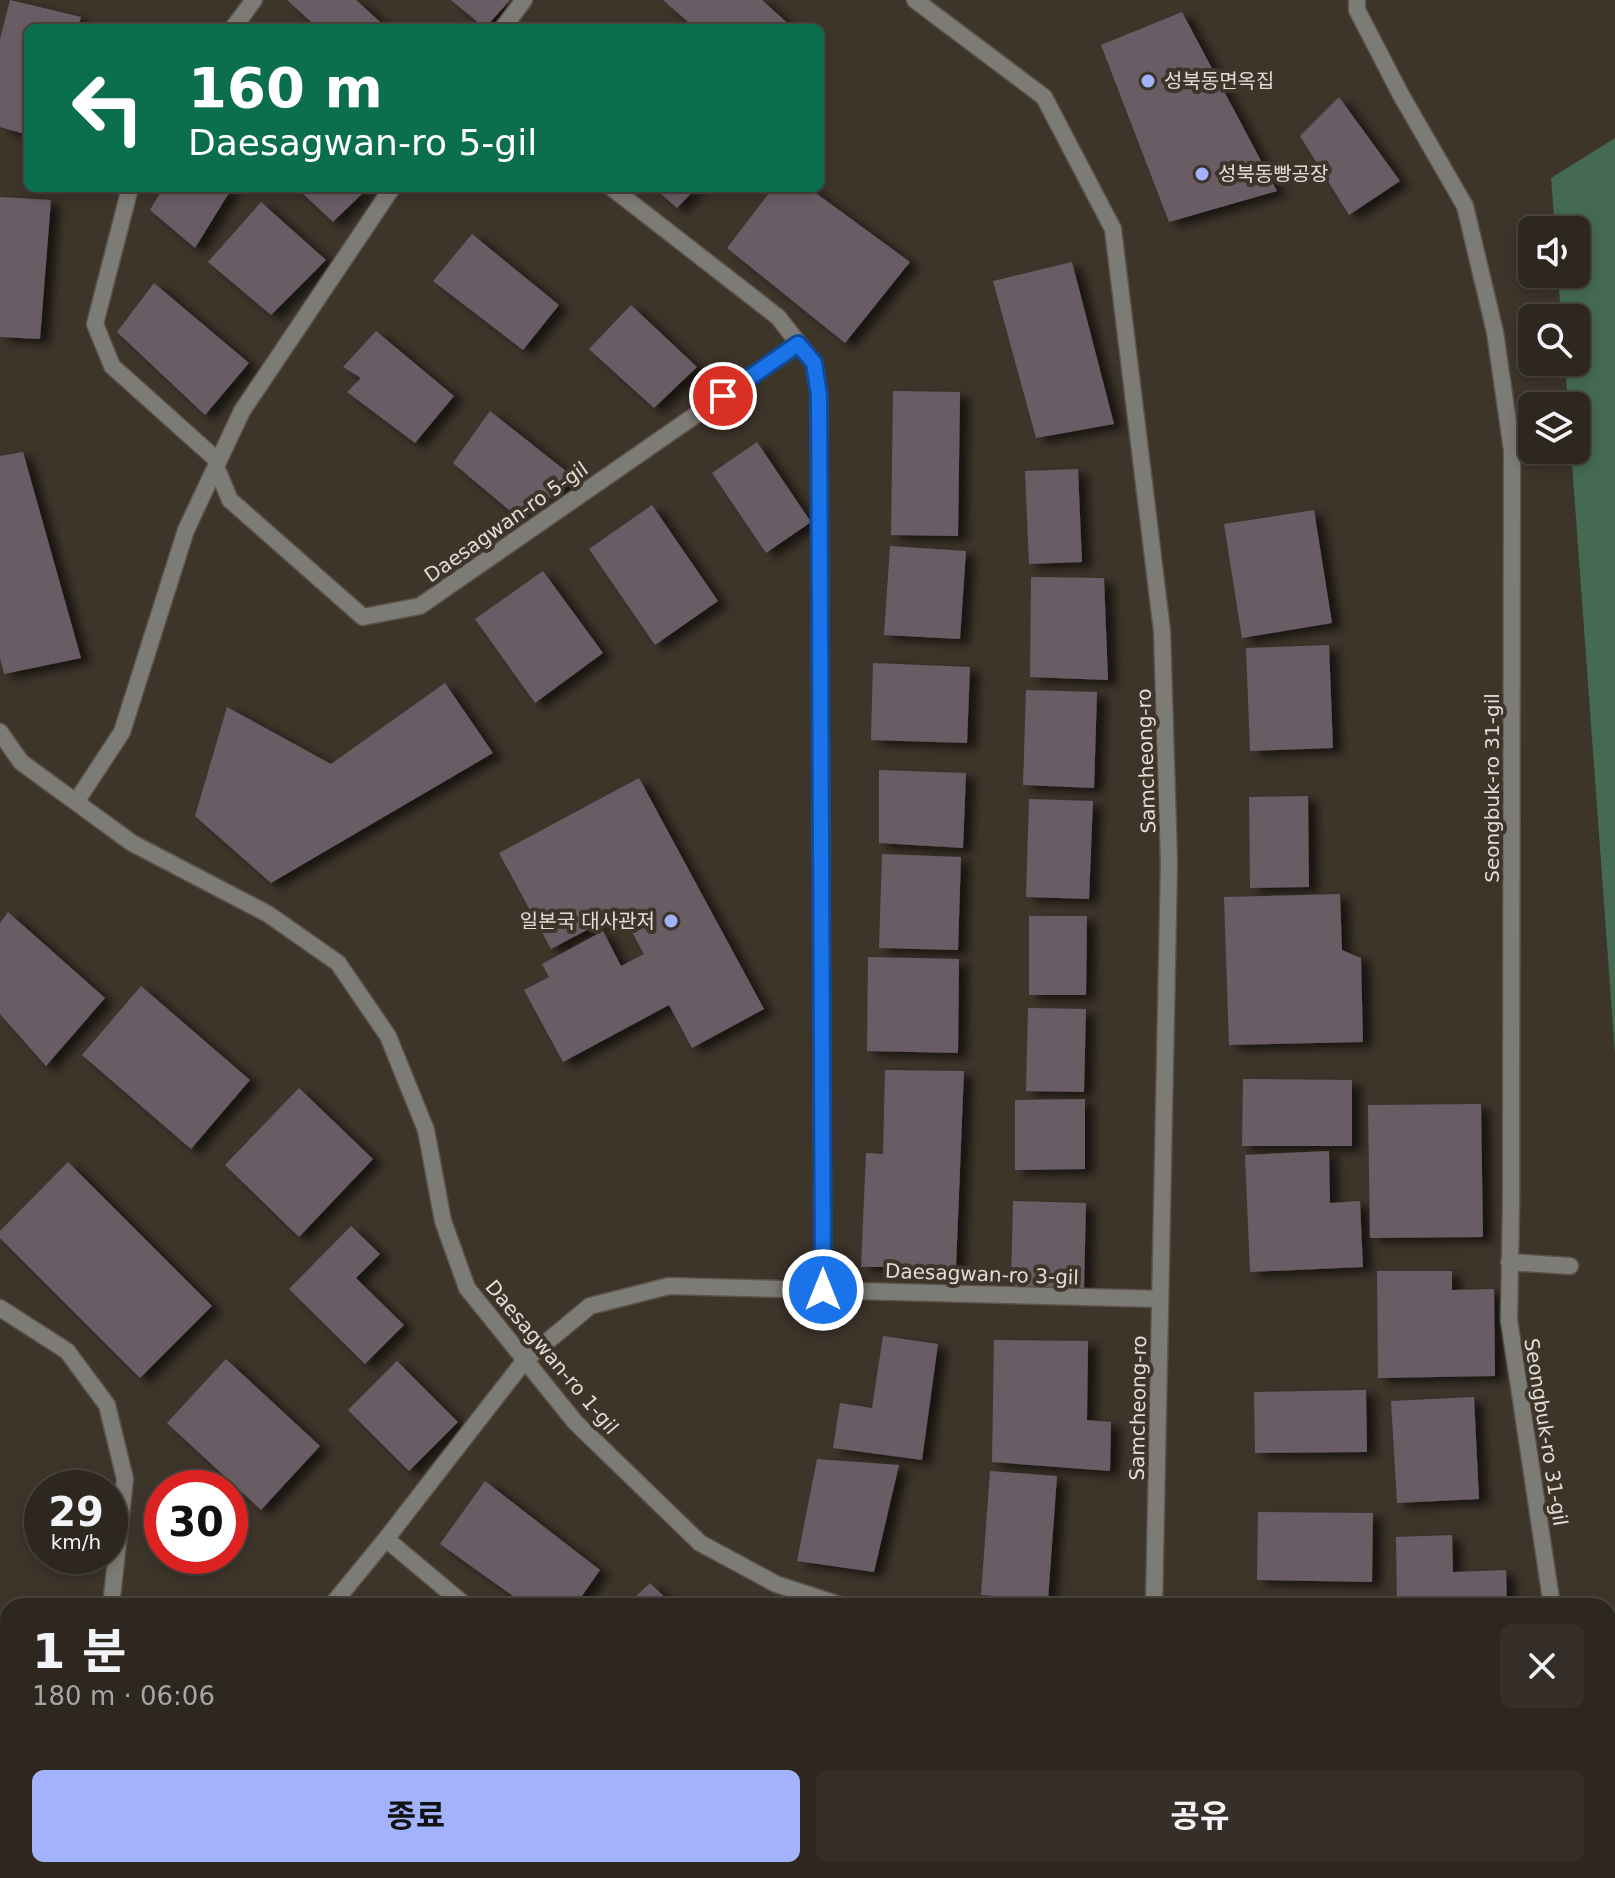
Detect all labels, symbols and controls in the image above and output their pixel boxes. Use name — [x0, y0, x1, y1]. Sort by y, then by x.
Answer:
text: 160 m — [188, 55, 383, 120]
icon: left — [56, 56, 160, 160]
place label: 성북동면옥집 — [1164, 69, 1274, 93]
marker: 성북동면옥집 — [1139, 72, 1157, 90]
text: Daesagwan-ro 5-gil — [188, 122, 537, 163]
place label: 성북동빵공장 — [1218, 162, 1328, 186]
marker: 성북동빵공장 — [1193, 165, 1211, 183]
map controls — [1518, 216, 1590, 464]
button: sound — [1518, 216, 1590, 288]
button: search — [1518, 304, 1590, 376]
pin — [689, 362, 757, 430]
icon: arrive — [701, 374, 745, 418]
button: layers — [1518, 392, 1590, 464]
street label: Daesagwan-ro 5-gil — [420, 457, 592, 587]
street label: Samcheong-ro — [1131, 688, 1161, 834]
street label: Seongbuk-ro 31-gil — [1480, 693, 1504, 883]
place label: 일본국 대사관저 — [520, 909, 655, 933]
marker: 일본국 대사관저 — [662, 912, 680, 930]
position arrow — [781, 1248, 865, 1332]
street label: Daesagwan-ro 3-gil — [885, 1259, 1079, 1289]
street label: Daesagwan-ro 1-gil — [480, 1275, 624, 1439]
street label: Samcheong-ro — [1125, 1335, 1151, 1481]
street label: Seongbuk-ro 31-gil — [1519, 1336, 1573, 1528]
speed limit sign: 30 — [144, 1470, 248, 1574]
text: 29 — [48, 1489, 104, 1535]
text: km/h — [51, 1530, 101, 1554]
text: 1 분 — [32, 1623, 126, 1679]
button: close — [1500, 1624, 1584, 1708]
text: 180 m · 06:06 — [32, 1681, 215, 1711]
button: 종료 — [32, 1770, 800, 1862]
button: 공유 — [816, 1770, 1584, 1862]

